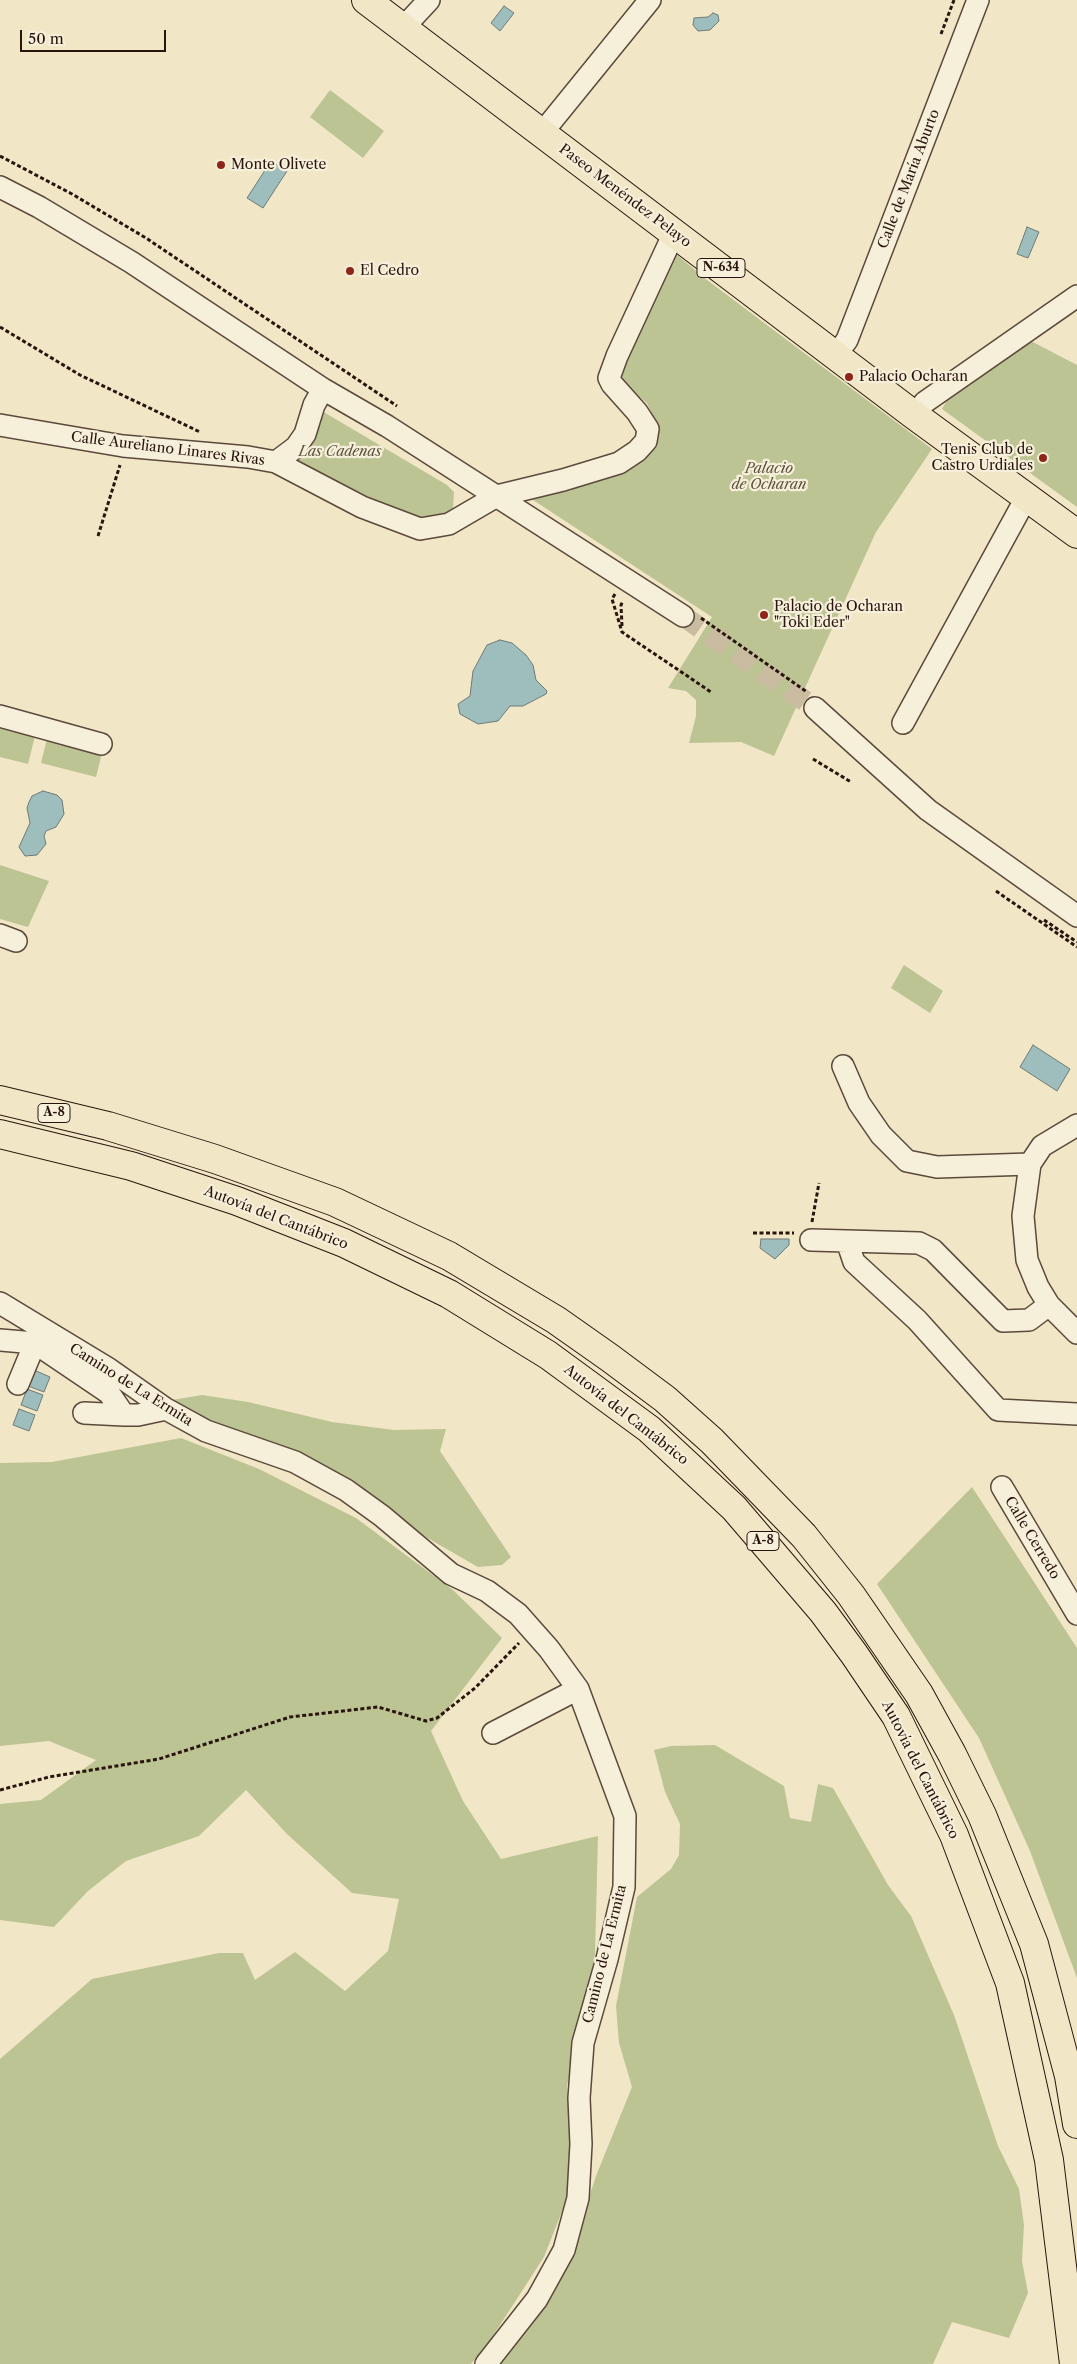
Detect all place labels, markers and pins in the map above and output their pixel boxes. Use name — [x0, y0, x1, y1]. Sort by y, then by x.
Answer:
place label: Monte Olivete — [231, 157, 326, 173]
marker: Monte Olivete — [215, 159, 227, 171]
place label: El Cedro — [360, 263, 419, 279]
marker: El Cedro — [344, 265, 356, 277]
place label: Palacio Ocharan — [859, 369, 968, 385]
marker: Palacio Ocharan — [843, 371, 855, 383]
place label: Tenis Club de Castro Urdiales — [931, 442, 1033, 474]
marker: Tenis Club de Castro Urdiales — [1037, 452, 1049, 464]
place label: Palacio de Ocharan "Toki Eder" — [774, 599, 903, 632]
marker: Palacio de Ocharan "Toki Eder" — [758, 609, 770, 621]

